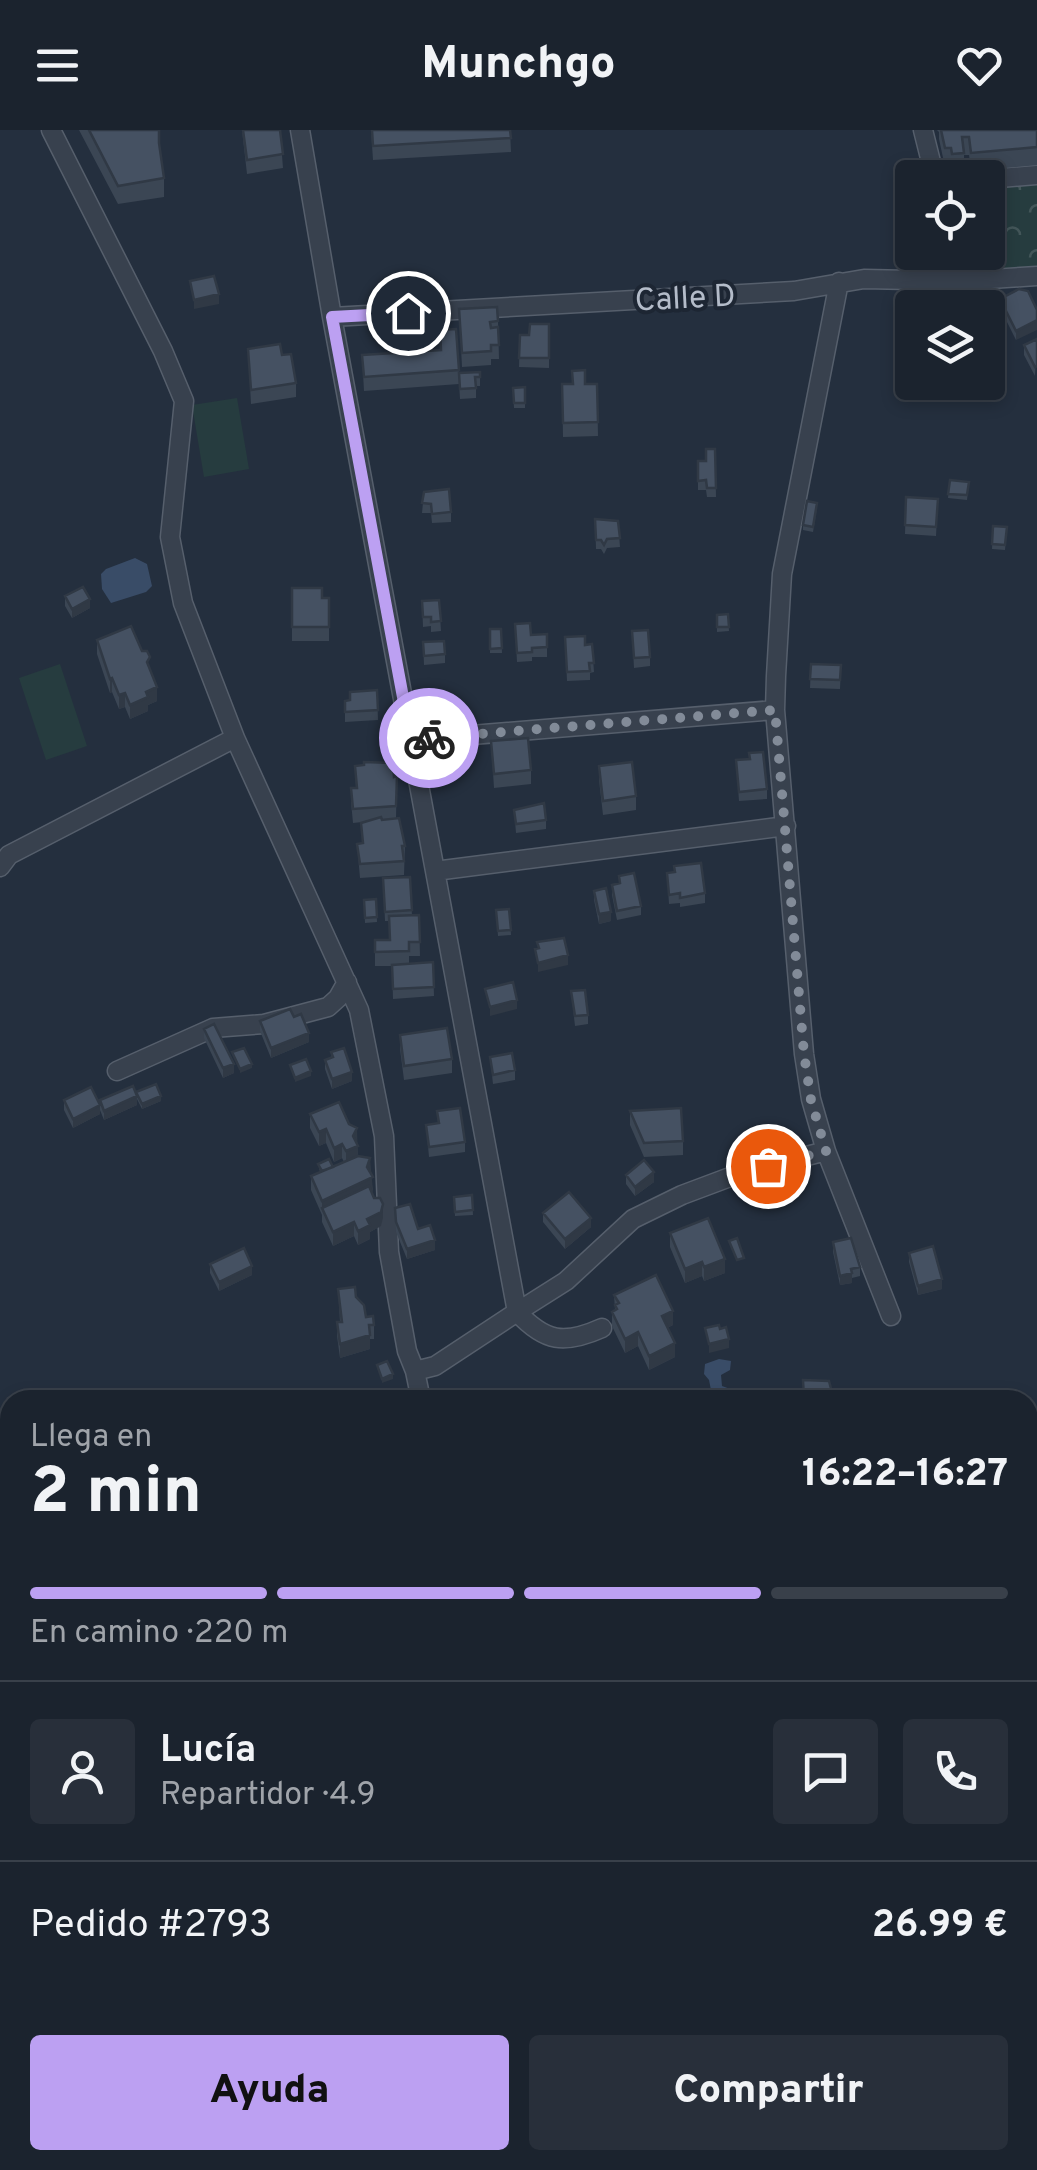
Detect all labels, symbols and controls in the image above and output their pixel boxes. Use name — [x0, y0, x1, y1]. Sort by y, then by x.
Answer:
text: Munchgo — [421, 37, 616, 94]
icon: menu — [30, 38, 85, 93]
icon: heart — [952, 38, 1007, 93]
map controls — [895, 160, 1005, 400]
button: locate — [895, 160, 1005, 270]
pin — [366, 271, 451, 356]
street label: Calle D — [634, 277, 737, 323]
icon: home — [381, 286, 436, 341]
button: layers — [895, 290, 1005, 400]
courier — [379, 688, 479, 788]
icon: bike — [402, 711, 457, 766]
pin — [726, 1124, 811, 1209]
icon: bag — [741, 1139, 796, 1194]
text: Llega en — [30, 1418, 152, 1458]
text: 16:22–16:27 — [802, 1451, 1008, 1500]
text: 2 min — [30, 1454, 202, 1536]
text: En camino · 220 m — [30, 1614, 288, 1654]
button: person — [30, 1719, 135, 1824]
button: chat — [773, 1719, 878, 1824]
button: phone — [903, 1719, 1008, 1824]
text: Lucía — [160, 1727, 256, 1776]
text: Repartidor · 4.9 — [160, 1776, 376, 1816]
text: Pedido #2793 — [30, 1902, 272, 1951]
text: 26.99 € — [872, 1902, 1008, 1951]
button: Ayuda — [30, 2035, 509, 2150]
button: Compartir — [529, 2035, 1008, 2150]

